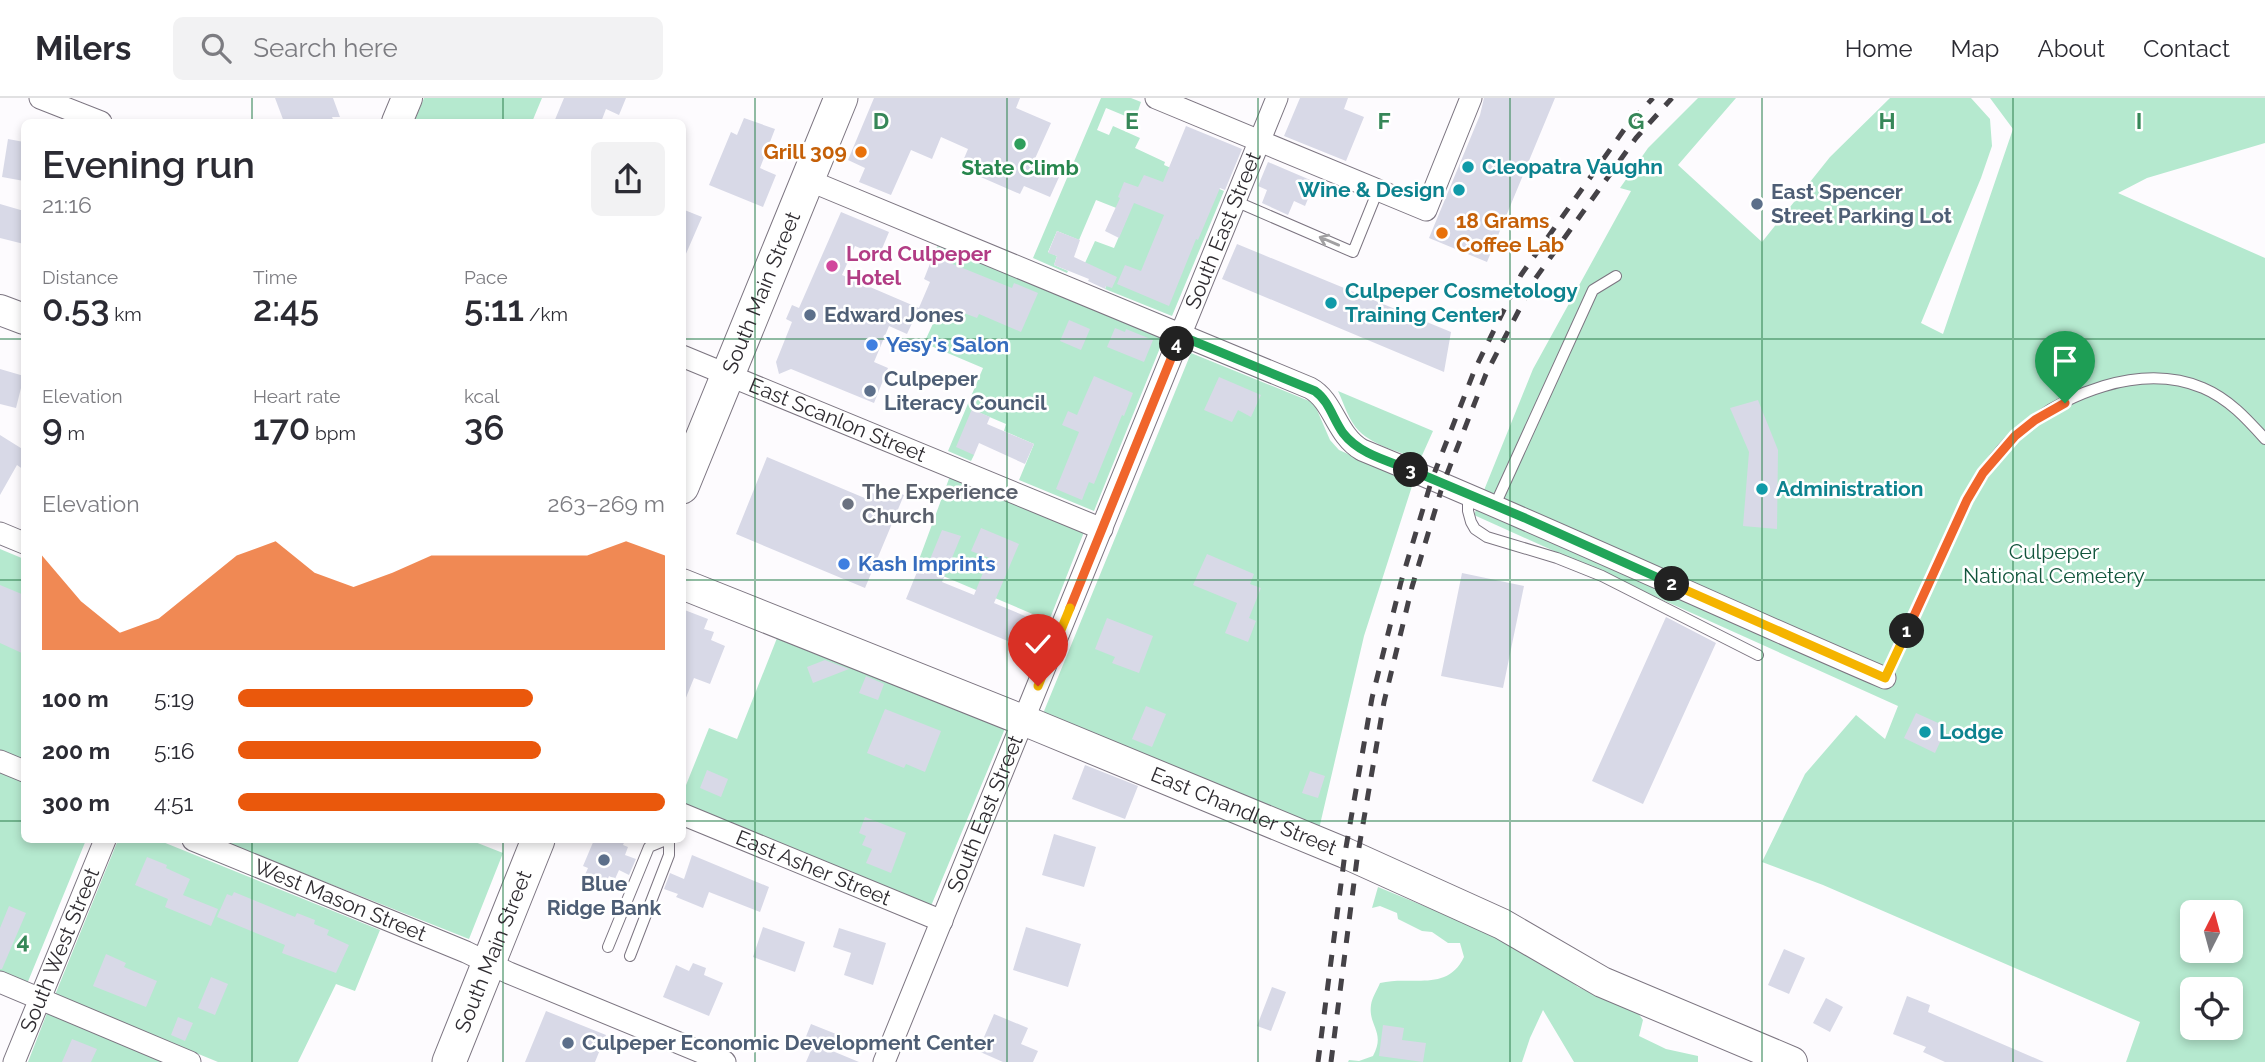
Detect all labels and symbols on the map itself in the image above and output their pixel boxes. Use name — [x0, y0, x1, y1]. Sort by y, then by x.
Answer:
text: D — [873, 107, 889, 134]
text: E — [1125, 107, 1139, 134]
text: F — [1377, 107, 1391, 134]
text: G — [1628, 107, 1644, 134]
text: H — [1878, 107, 1896, 134]
text: I — [2136, 107, 2142, 134]
marker: State Climb — [1012, 136, 1028, 152]
place label: Grill 309 — [764, 139, 847, 164]
marker: Grill 309 — [853, 144, 869, 160]
street label: South East Street — [1179, 148, 1266, 312]
place label: Cleopatra Vaughn — [1482, 154, 1663, 179]
place label: State Climb — [961, 155, 1079, 180]
marker: Cleopatra Vaughn — [1460, 159, 1476, 175]
place label: Wine & Design — [1298, 177, 1445, 202]
place label: East Spencer Street Parking Lot — [1771, 179, 1952, 228]
marker: Wine & Design — [1451, 182, 1467, 198]
marker: East Spencer Street Parking Lot — [1749, 196, 1765, 212]
street label: South Main Street — [717, 208, 805, 377]
place label: 18 Grams Coffee Lab — [1456, 208, 1564, 257]
marker: 18 Grams Coffee Lab — [1434, 225, 1450, 241]
one-way arrow — [1319, 234, 1340, 247]
place label: Lord Culpeper Hotel — [846, 241, 991, 290]
marker: Lord Culpeper Hotel — [824, 258, 840, 274]
place label: Culpeper Cosmetology Training Center — [1345, 278, 1578, 327]
marker: Culpeper Cosmetology Training Center — [1323, 295, 1339, 311]
place label: Edward Jones — [824, 302, 964, 327]
marker: Edward Jones — [802, 307, 818, 323]
pin: 4 — [1160, 327, 1194, 362]
pin — [2035, 331, 2095, 403]
place label: Yesy's Salon — [886, 332, 1009, 357]
marker: Yesy's Salon — [864, 337, 880, 353]
place label: Culpeper Literacy Council — [884, 366, 1047, 415]
street label: East Scanlon Street — [745, 372, 930, 467]
marker: Culpeper Literacy Council — [862, 383, 878, 399]
pin: 3 — [1394, 452, 1428, 488]
place label: Administration — [1776, 476, 1924, 501]
place label: The Experience Church — [862, 479, 1018, 528]
marker: Administration — [1754, 481, 1770, 497]
marker: The Experience Church — [840, 496, 856, 512]
park label: Culpeper National Cemetery — [1963, 539, 2145, 588]
place label: Kash Imprints — [858, 551, 996, 576]
marker: Kash Imprints — [836, 556, 852, 572]
pin: 2 — [1654, 566, 1690, 602]
pin — [1008, 614, 1068, 686]
pin: 1 — [1890, 614, 1924, 648]
place label: Lodge — [1939, 719, 2004, 744]
marker: Lodge — [1917, 724, 1933, 740]
street label: South East Street — [942, 731, 1028, 896]
street label: East Chandler Street — [1147, 761, 1341, 860]
street label: East Asher Street — [732, 825, 895, 911]
marker: Blue Ridge Bank — [596, 852, 612, 868]
street label: West Mason Street — [251, 853, 430, 946]
street label: South West Street — [15, 864, 104, 1036]
street label: South Main Street — [449, 867, 537, 1036]
place label: Blue Ridge Bank — [547, 871, 661, 920]
north arrow — [2180, 900, 2244, 962]
text: 4 — [16, 927, 30, 954]
place label: Culpeper Economic Development Center — [582, 1030, 994, 1055]
marker: Culpeper Economic Development Center — [560, 1035, 576, 1051]

